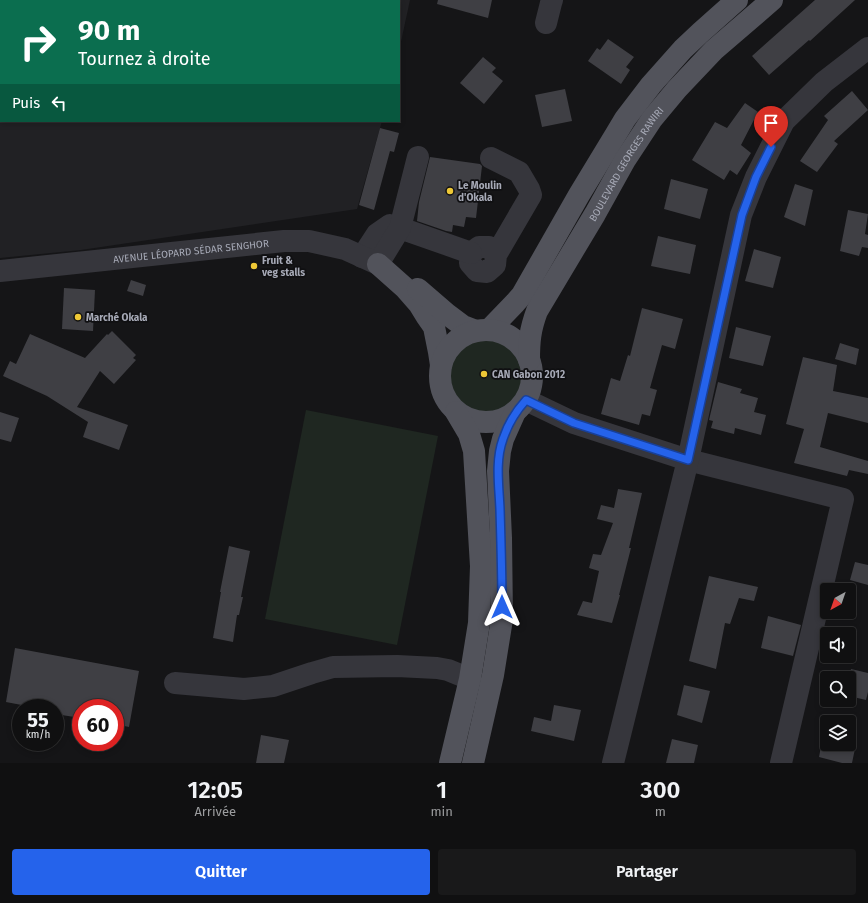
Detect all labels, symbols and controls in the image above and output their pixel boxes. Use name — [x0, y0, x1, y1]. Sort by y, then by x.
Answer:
text: 90 m — [78, 14, 140, 47]
icon: right — [12, 16, 64, 68]
text: Tournez à droite — [78, 48, 210, 70]
icon: left — [48, 92, 70, 114]
text: Puis — [12, 94, 40, 112]
street label: BOULEVARD GEORGES RAWIRI — [587, 105, 667, 224]
pin — [754, 106, 788, 147]
icon: arrive — [760, 112, 782, 134]
place label: Le Moulin d'Okala — [458, 180, 502, 204]
marker: Le Moulin d'Okala — [445, 186, 455, 196]
street label: AVENUE LÉOPARD SÉDAR SENGHOR — [113, 238, 270, 266]
place label: Fruit & veg stalls — [261, 255, 305, 279]
marker: Fruit & veg stalls — [249, 261, 259, 271]
place label: Marché Okala — [86, 311, 148, 324]
marker: Marché Okala — [73, 312, 83, 322]
marker: CAN Gabon 2012 — [479, 369, 489, 379]
place label: CAN Gabon 2012 — [492, 369, 565, 381]
north arrow — [820, 583, 856, 619]
map controls — [820, 583, 856, 751]
position arrow — [481, 586, 523, 628]
button: sound — [820, 627, 856, 663]
button: search — [820, 671, 856, 707]
speed limit sign: 60 — [72, 699, 124, 751]
text: 55 — [27, 708, 49, 732]
button: layers — [820, 715, 856, 751]
text: km/h — [26, 729, 50, 741]
text: 12:05 — [187, 776, 243, 804]
text: 1 — [436, 776, 447, 804]
text: 300 — [640, 776, 681, 804]
text: Arrivée — [194, 804, 236, 819]
text: min — [430, 804, 453, 819]
text: m — [655, 804, 666, 819]
button: Quitter — [12, 849, 430, 895]
button: Partager — [438, 849, 856, 895]

